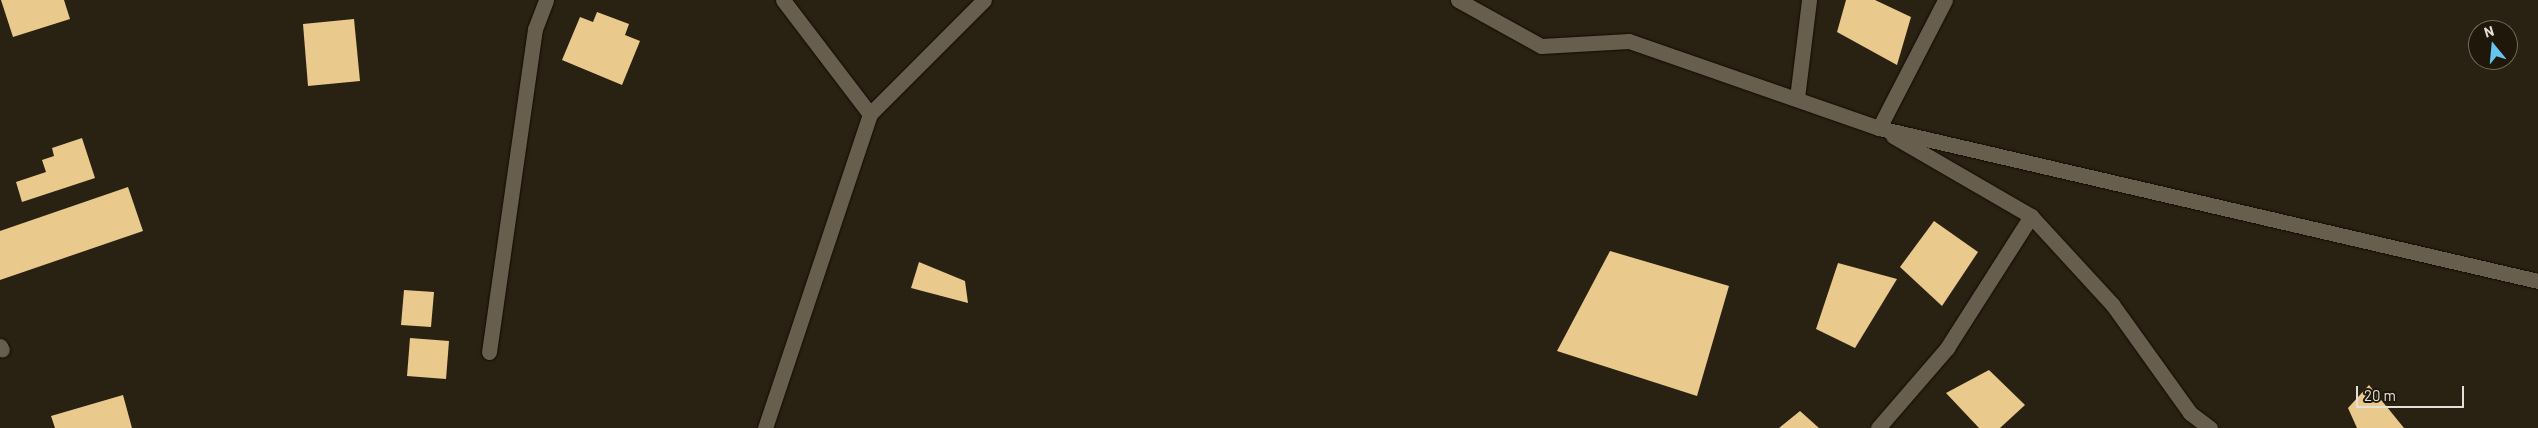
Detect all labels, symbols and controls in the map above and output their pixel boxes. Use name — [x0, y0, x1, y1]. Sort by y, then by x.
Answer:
north arrow — [2468, 20, 2518, 70]
text: N — [2482, 22, 2496, 41]
scale bar — [2358, 376, 2466, 408]
text: 20 m — [2364, 386, 2396, 404]

